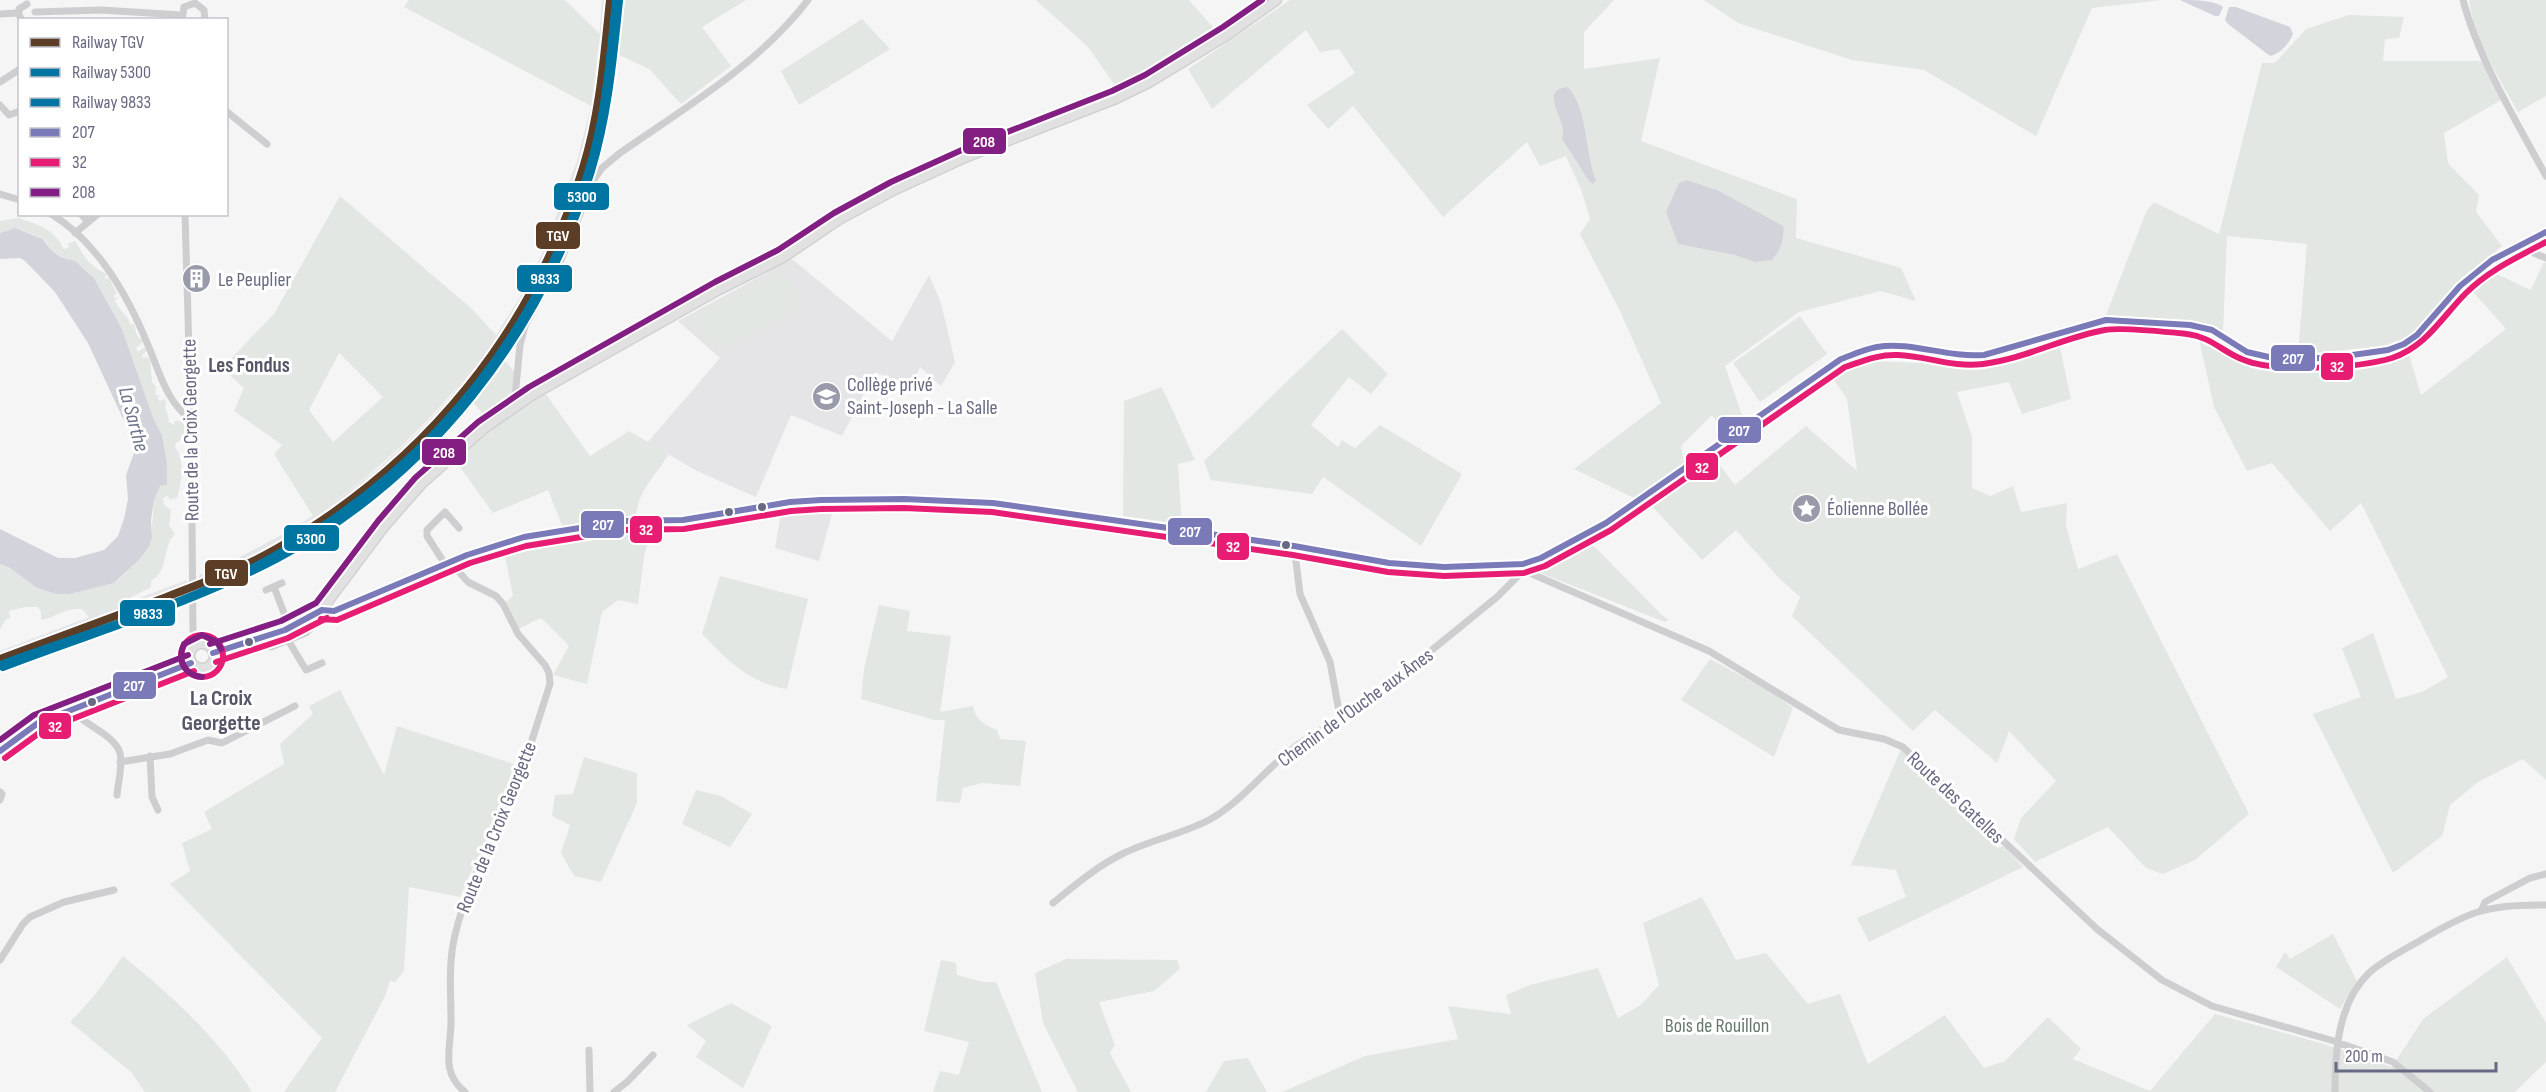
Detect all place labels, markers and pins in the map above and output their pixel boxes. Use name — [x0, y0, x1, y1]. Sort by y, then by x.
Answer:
building icon: Le Peuplier — [181, 263, 213, 295]
place label: Le Peuplier — [218, 268, 291, 292]
place label: Collège privé Saint-Joseph - La Salle — [847, 373, 998, 420]
school or university icon: Collège privé Saint-Joseph - La Salle — [810, 380, 842, 412]
place icon: Éolienne Bollée — [1790, 492, 1822, 524]
place label: Éolienne Bollée — [1827, 497, 1928, 521]
unlabelled marker — [756, 501, 768, 513]
unlabelled marker — [723, 506, 735, 518]
unlabelled marker — [1280, 539, 1292, 551]
unlabelled marker — [243, 636, 255, 648]
unlabelled marker — [86, 696, 98, 708]

